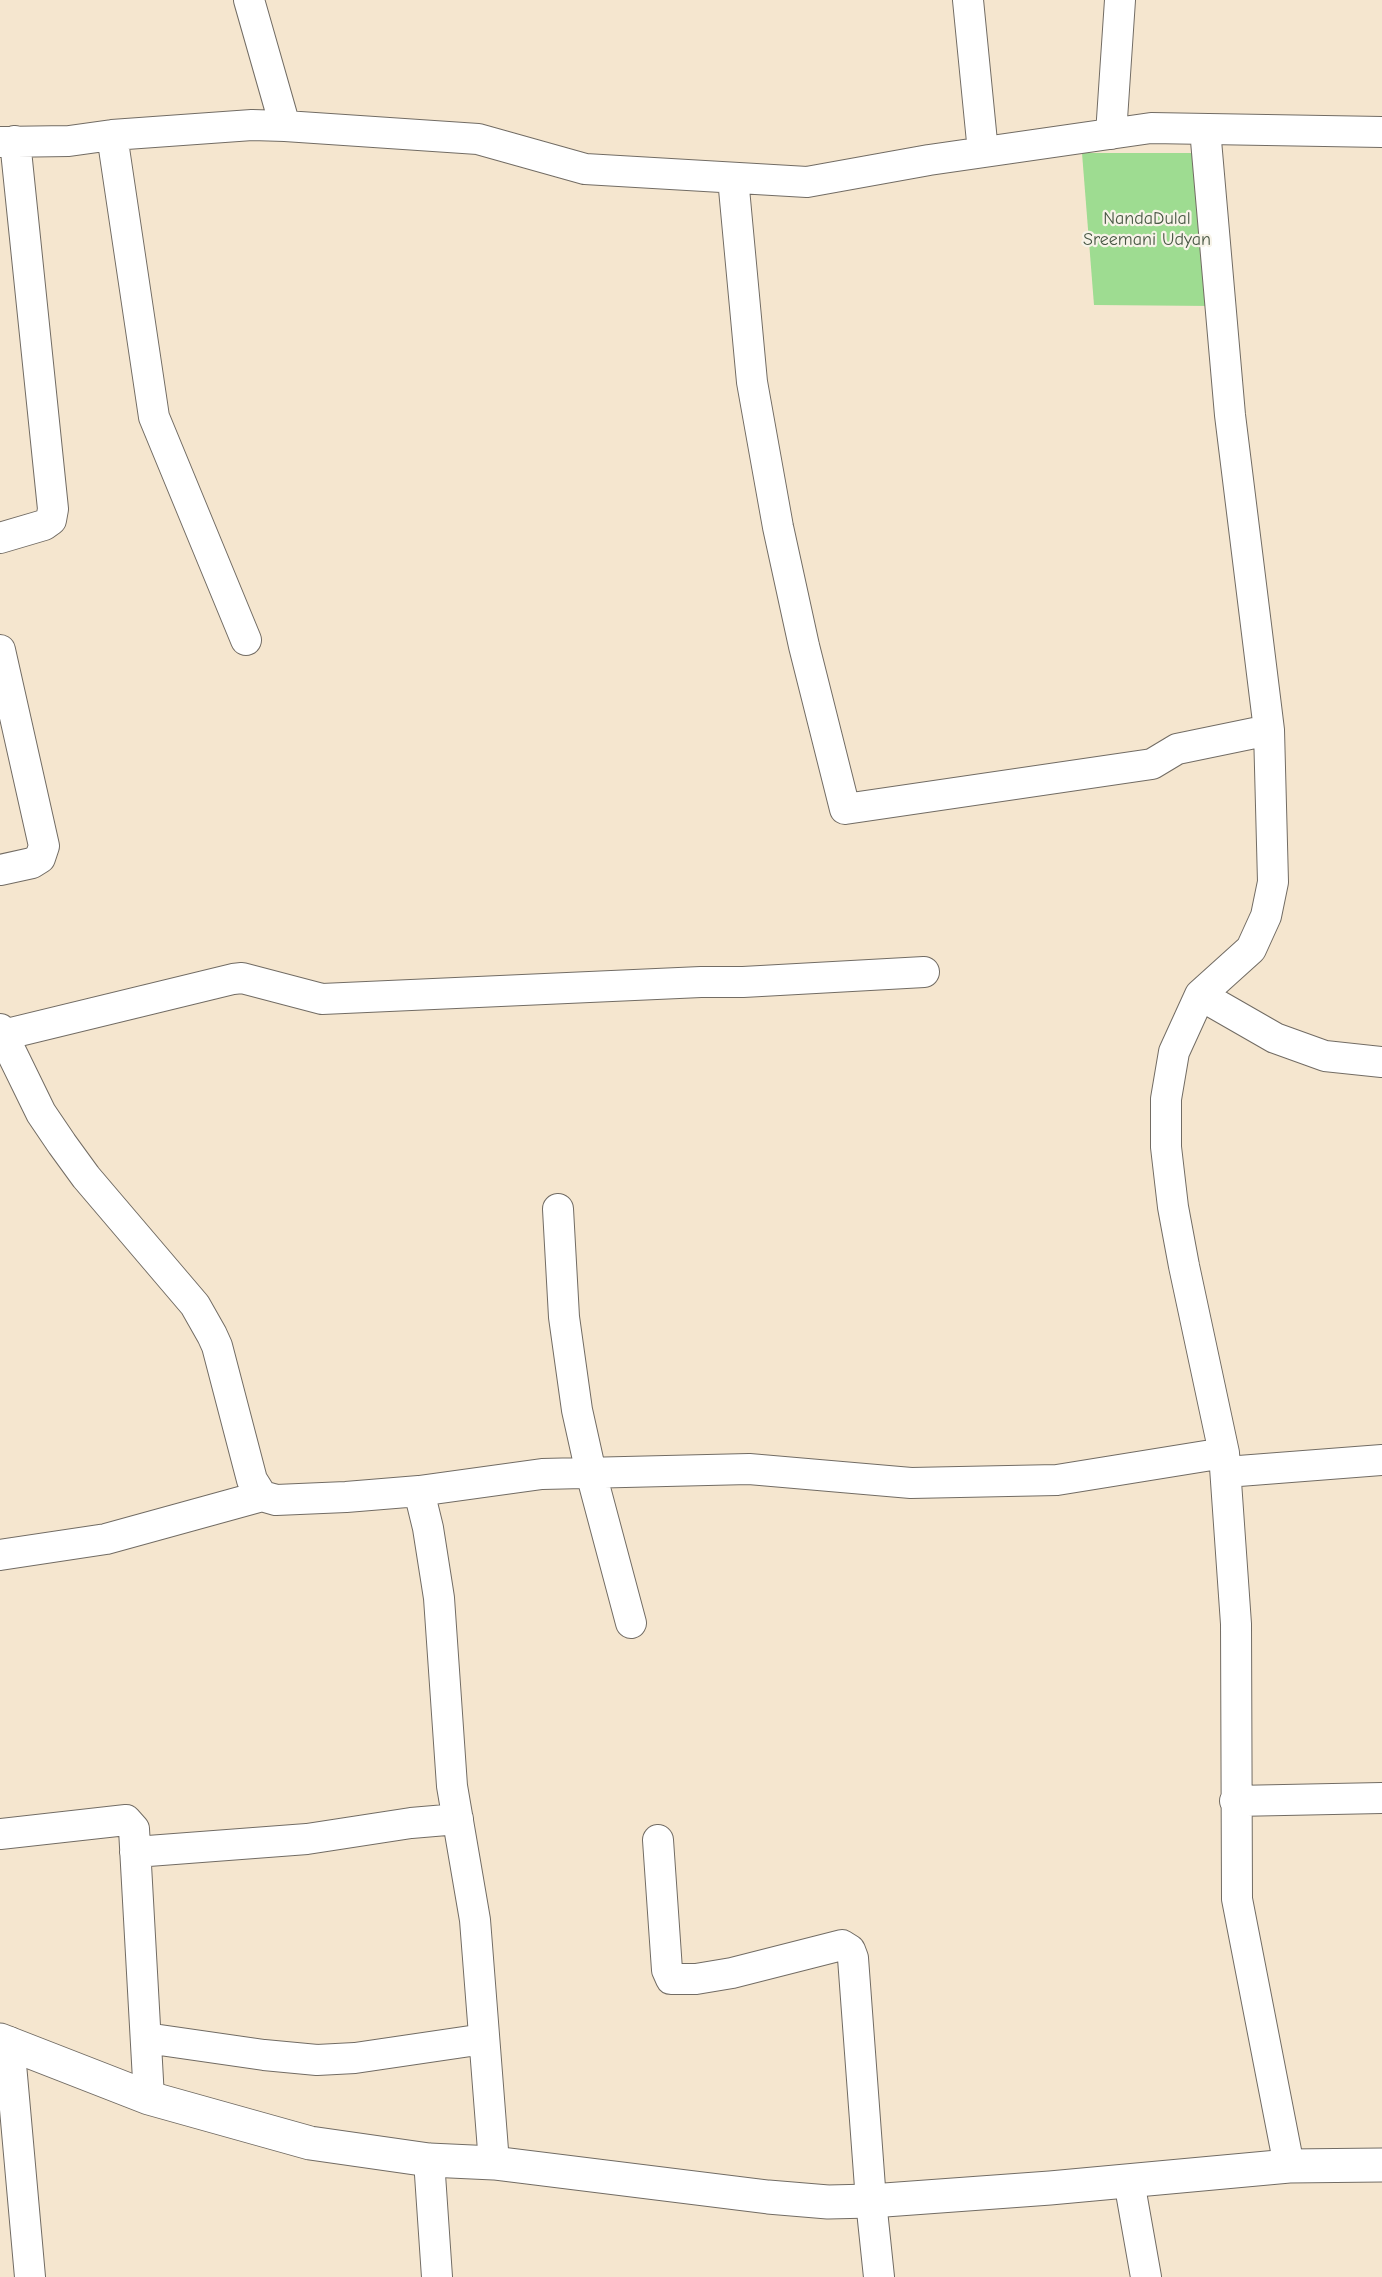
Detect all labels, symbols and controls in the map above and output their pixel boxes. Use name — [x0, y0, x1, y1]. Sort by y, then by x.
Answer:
park label: NandaDulal Sreemani Udyan — [1083, 208, 1211, 250]

